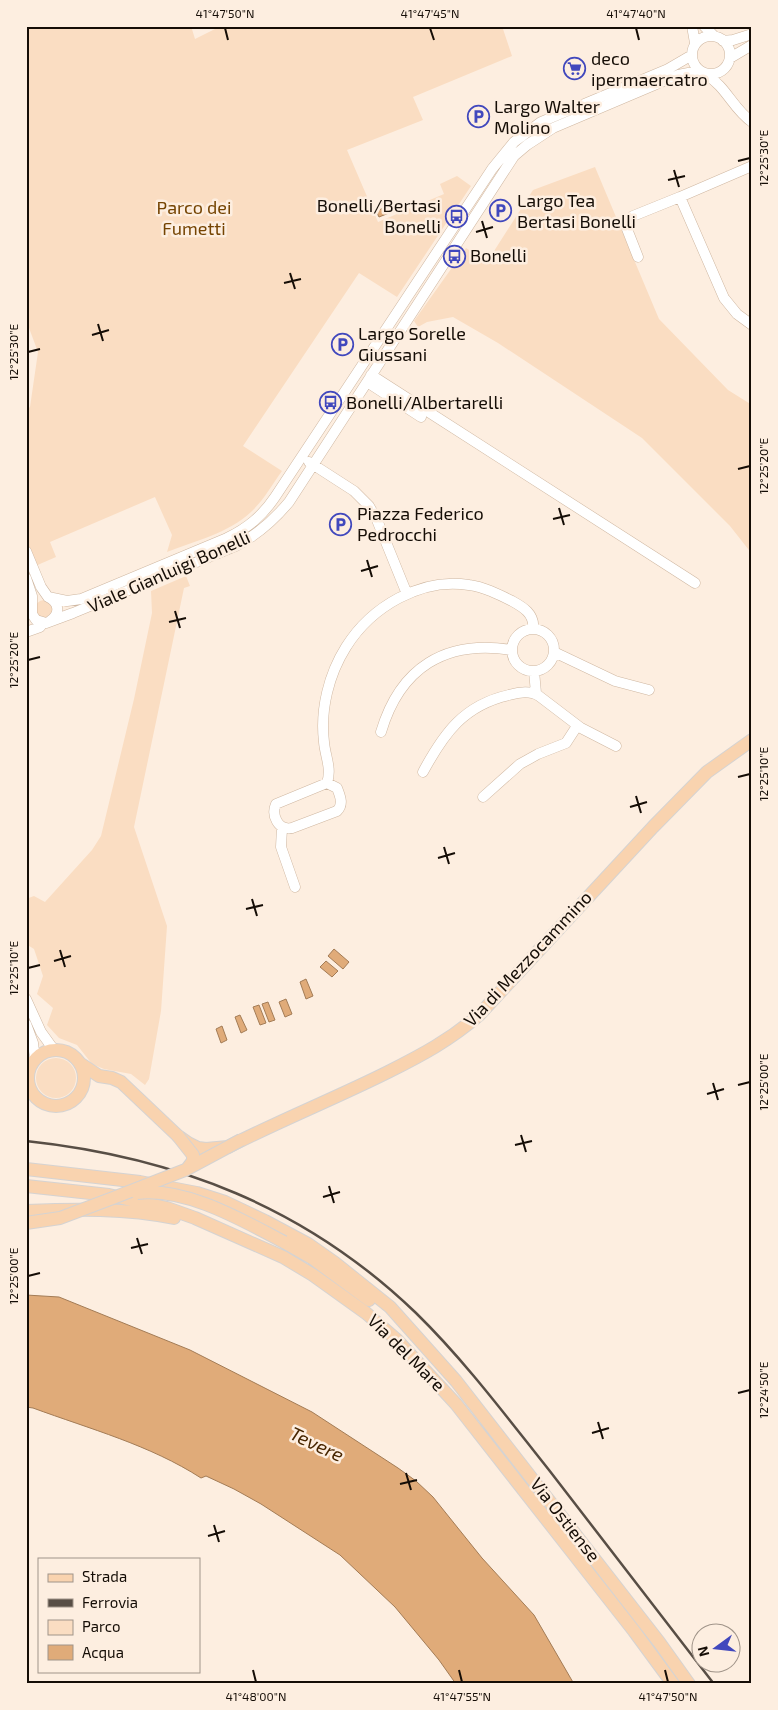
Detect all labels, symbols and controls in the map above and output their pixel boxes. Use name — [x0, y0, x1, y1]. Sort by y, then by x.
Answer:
text: 41°47'50"N — [196, 6, 254, 20]
text: 41°47'45"N — [401, 6, 459, 20]
text: 41°47'40"N — [606, 6, 666, 20]
place label: deco ipermaercatro — [591, 47, 708, 90]
supermarket icon: deco ipermaercatro — [563, 57, 587, 81]
place label: Largo Walter Molino — [494, 95, 600, 138]
parking icon: Largo Walter Molino — [466, 105, 490, 129]
text: 12°25'30"E — [756, 130, 770, 186]
place label: Largo Tea Bertasi Bonelli — [517, 189, 636, 232]
place label: Bonelli/Bertasi Bonelli — [317, 194, 441, 237]
park label: Parco dei Fumetti — [157, 196, 231, 239]
parking icon: Largo Tea Bertasi Bonelli — [489, 199, 513, 223]
bus stop icon: Bonelli/Bertasi Bonelli — [445, 204, 469, 228]
bus stop icon: Bonelli — [442, 244, 466, 268]
place label: Bonelli — [470, 244, 527, 266]
place label: Largo Sorelle Giussani — [358, 322, 466, 365]
text: 12°25'30"E — [6, 324, 20, 380]
parking icon: Largo Sorelle Giussani — [330, 332, 354, 356]
bus stop icon: Bonelli/Albertarelli — [318, 391, 342, 415]
place label: Bonelli/Albertarelli — [346, 391, 503, 413]
text: 12°25'20"E — [756, 437, 770, 494]
place label: Piazza Federico Pedrocchi — [357, 502, 484, 545]
parking icon: Piazza Federico Pedrocchi — [329, 512, 353, 536]
street label: Viale Gianluigi Bonelli — [84, 525, 253, 617]
text: 12°25'20"E — [6, 631, 20, 688]
text: 12°25'10"E — [756, 746, 770, 801]
street label: Via di Mezzocammino — [459, 886, 596, 1031]
text: 12°25'10"E — [6, 940, 20, 995]
text: 12°25'00"E — [756, 1053, 770, 1111]
text: 12°25'00"E — [6, 1247, 20, 1305]
street label: Via del Mare — [363, 1309, 450, 1396]
text: 12°24'50"E — [756, 1361, 770, 1419]
water label: Tevere — [287, 1421, 348, 1466]
street label: Via Ostiense — [526, 1473, 605, 1566]
legend — [38, 1558, 200, 1672]
text: Strada — [82, 1567, 127, 1585]
text: Ferrovia — [82, 1593, 138, 1611]
text: Parco — [82, 1617, 121, 1635]
north arrow — [690, 1622, 740, 1672]
text: Acqua — [82, 1643, 124, 1661]
text: N — [693, 1644, 712, 1659]
text: 41°48'00"N — [226, 1689, 286, 1703]
text: 41°47'55"N — [433, 1689, 491, 1703]
text: 41°47'50"N — [639, 1689, 697, 1703]

